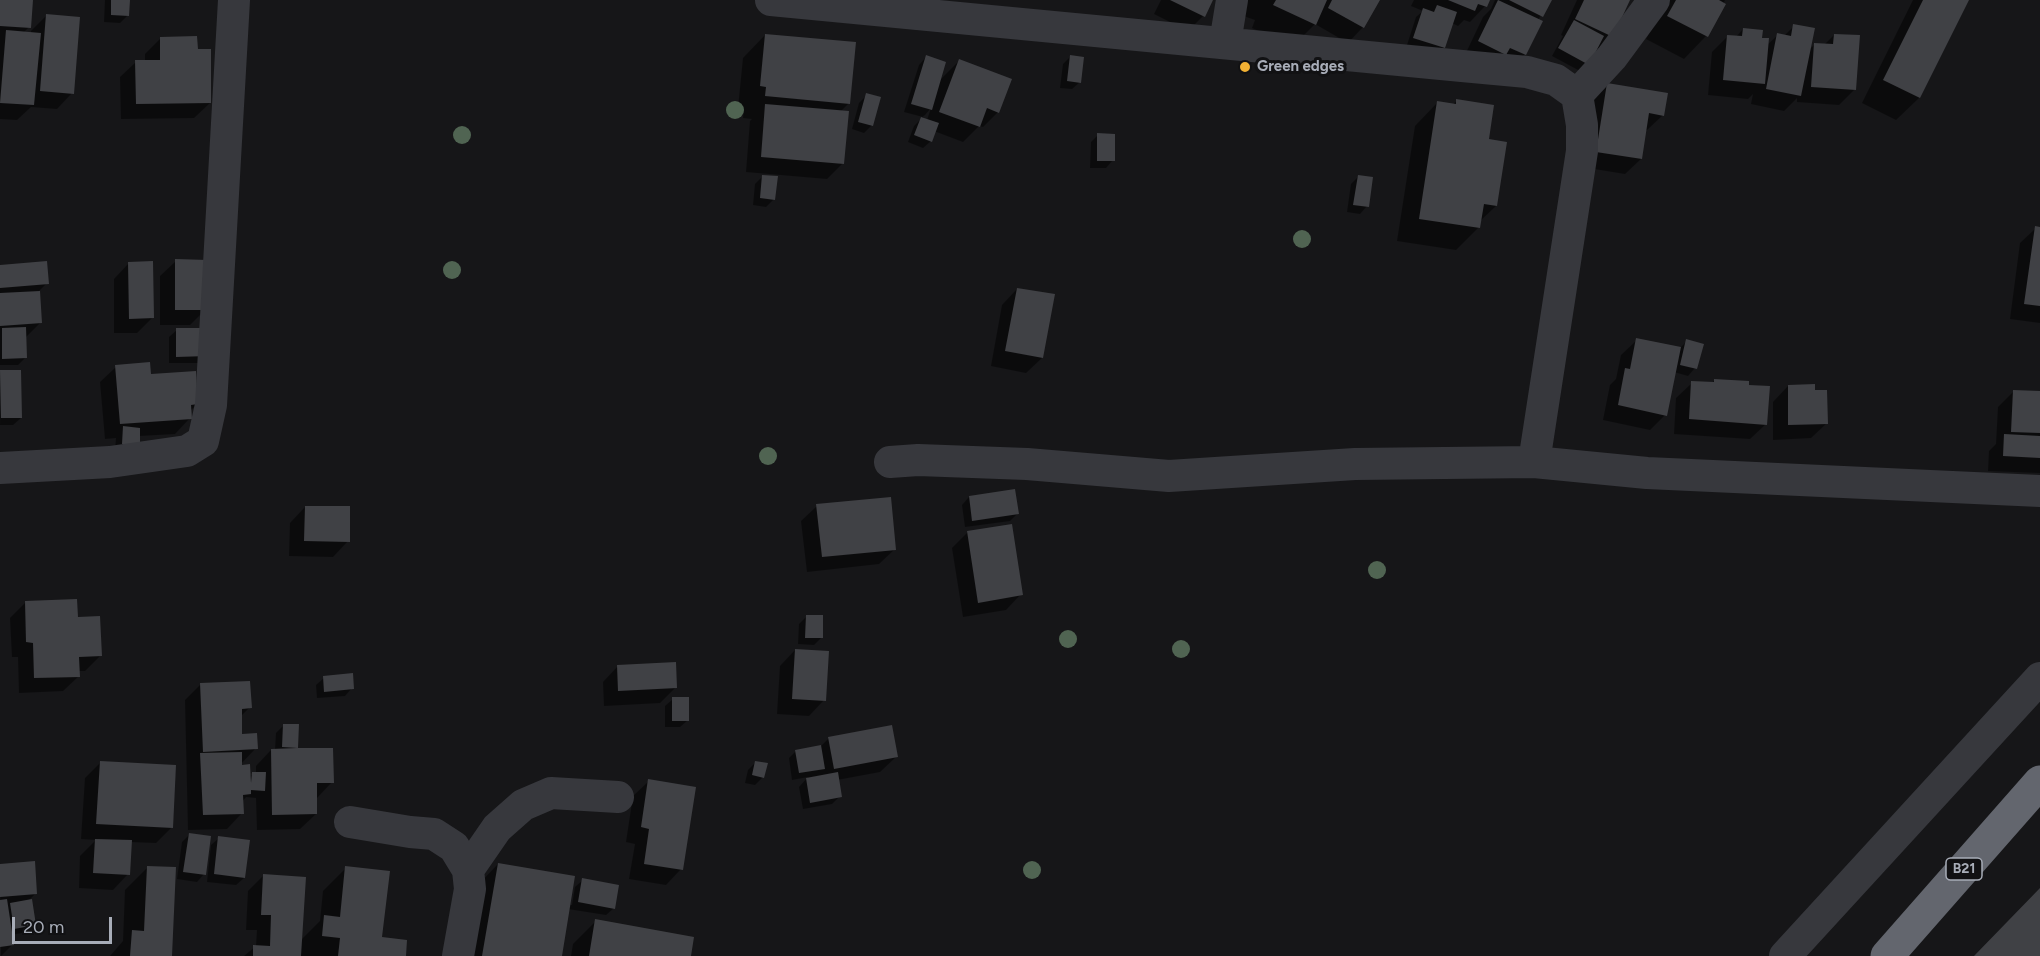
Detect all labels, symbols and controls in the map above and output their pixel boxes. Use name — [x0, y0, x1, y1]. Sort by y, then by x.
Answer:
place label: Green edges — [1257, 58, 1344, 76]
marker: Green edges — [1238, 60, 1252, 74]
road number: B21 — [1946, 858, 1982, 880]
scale bar — [15, 905, 116, 943]
text: 20 m — [23, 916, 64, 938]

